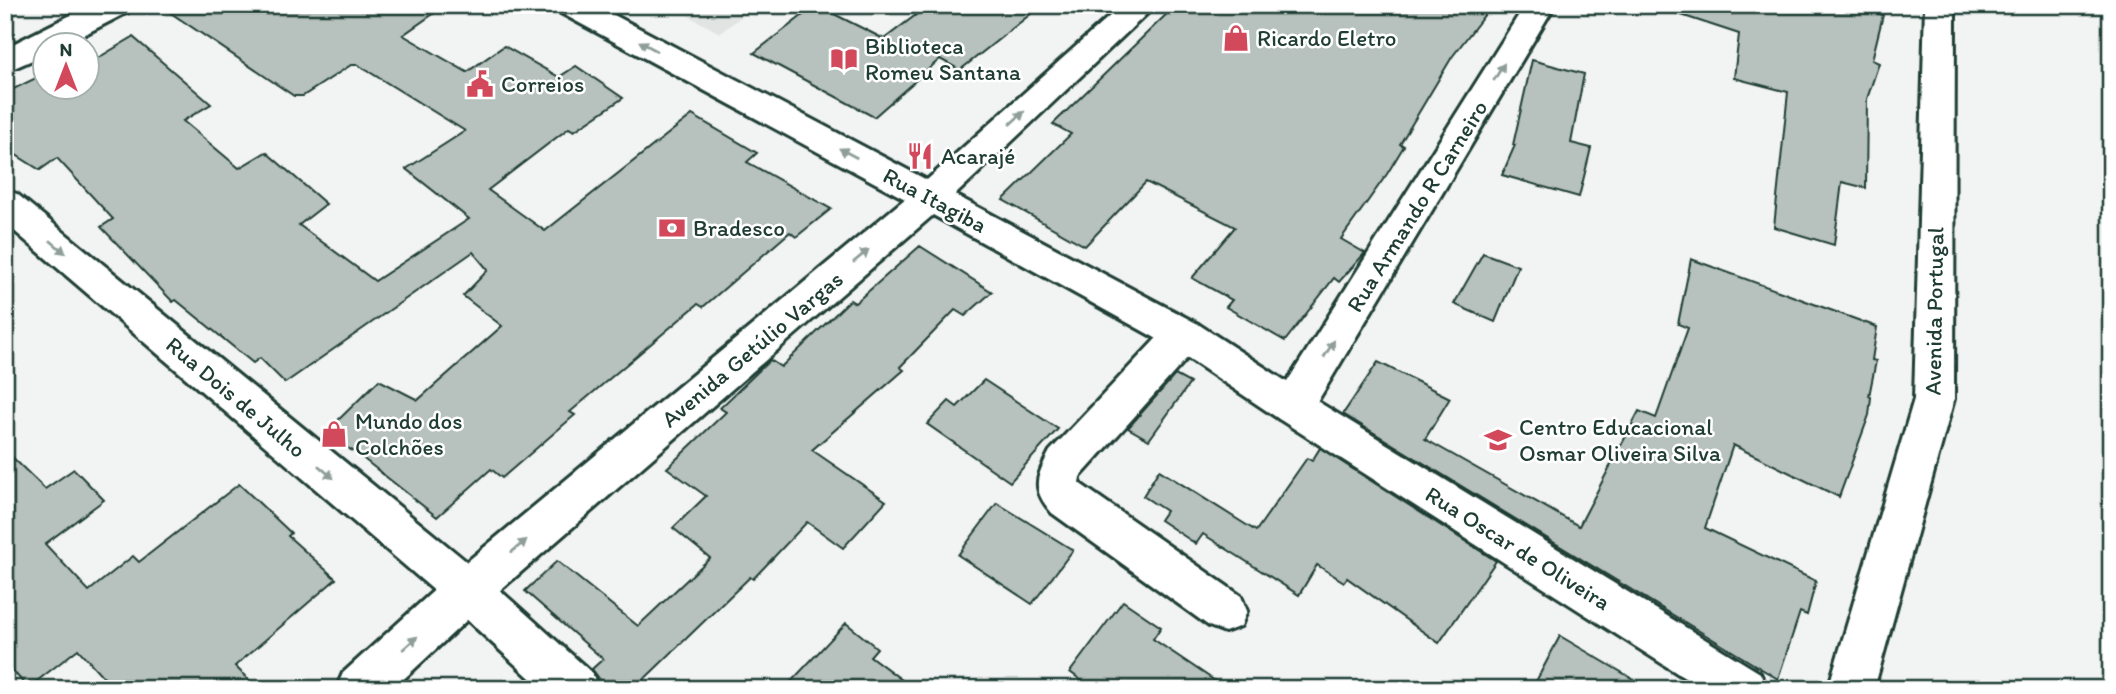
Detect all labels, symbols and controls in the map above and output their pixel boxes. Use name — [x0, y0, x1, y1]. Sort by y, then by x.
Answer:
shop icon: Ricardo Eletro — [1221, 23, 1251, 53]
place label: Ricardo Eletro — [1257, 24, 1397, 52]
north arrow — [32, 32, 102, 102]
place label: Biblioteca Romeu Santana — [865, 32, 1021, 86]
text: N — [60, 38, 72, 61]
one-way arrow — [637, 41, 657, 53]
library icon: Biblioteca Romeu Santana — [829, 44, 859, 74]
one-way arrow — [1493, 62, 1506, 81]
public building icon: Correios — [465, 69, 495, 99]
place label: Correios — [501, 70, 584, 98]
street label: Rua Armando R Carneiro — [1340, 95, 1494, 317]
one-way arrow — [1008, 110, 1026, 126]
restaurant icon: Acarajé — [905, 141, 935, 171]
place label: Acarajé — [941, 142, 1015, 170]
one-way arrow — [838, 148, 858, 159]
street label: Rua Itagiba — [878, 161, 992, 239]
bank icon: Bradesco — [657, 213, 687, 243]
place label: Bradesco — [693, 214, 785, 242]
street label: Avenida Portugal — [1919, 226, 1949, 396]
one-way arrow — [49, 239, 66, 254]
one-way arrow — [852, 249, 869, 264]
street label: Avenida Getúlio Vargas — [656, 265, 848, 433]
street label: Rua Dois de Julho — [160, 330, 312, 464]
one-way arrow — [1323, 340, 1335, 359]
place label: Mundo dos Colchões — [355, 407, 462, 461]
place label: Centro Educacional Osmar Oliveira Silva — [1519, 413, 1721, 467]
shop icon: Mundo dos Colchões — [319, 419, 349, 449]
school or university icon: Centro Educacional Osmar Oliveira Silva — [1483, 425, 1513, 455]
one-way arrow — [317, 464, 334, 479]
street label: Rua Oscar de Oliveira — [1420, 480, 1616, 616]
one-way arrow — [511, 539, 528, 554]
one-way arrow — [401, 635, 419, 651]

